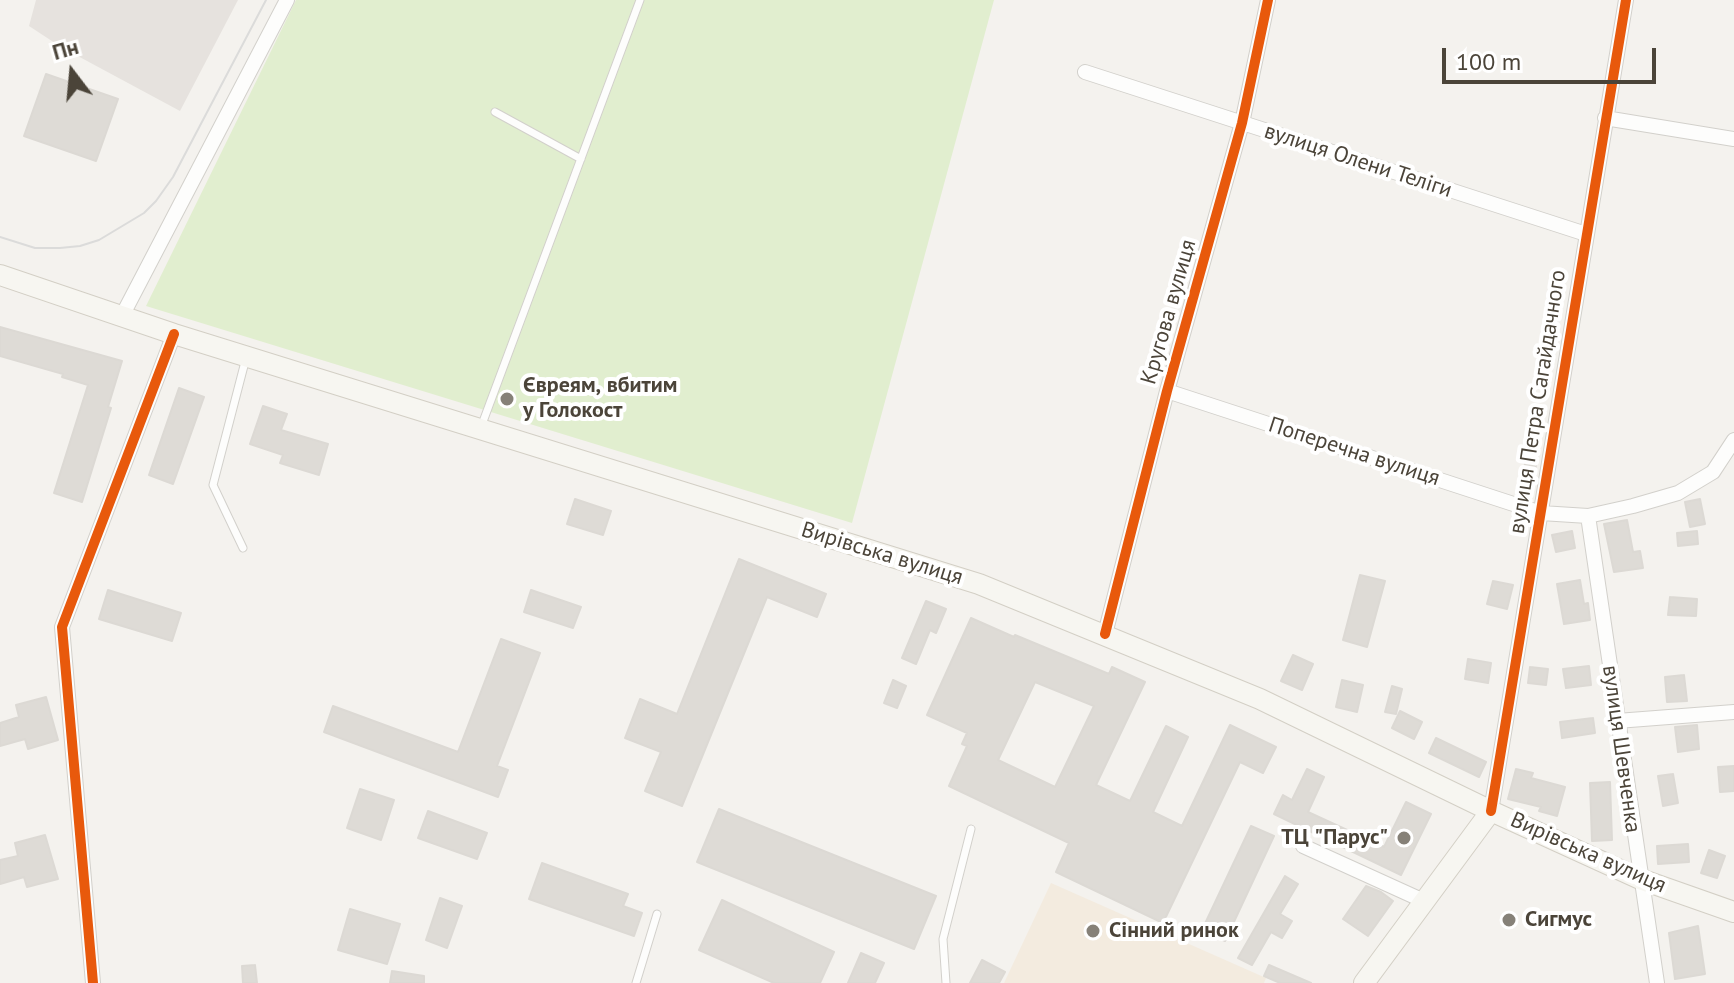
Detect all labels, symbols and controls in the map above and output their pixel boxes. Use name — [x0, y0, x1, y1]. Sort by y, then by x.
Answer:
north arrow — [32, 32, 112, 112]
text: Пн — [49, 32, 82, 66]
scale bar — [1446, 32, 1660, 82]
text: 100 m — [1456, 46, 1521, 77]
street label: вулиця Олени Теліги — [1261, 118, 1455, 204]
street label: Кругова вулиця — [1136, 237, 1202, 387]
street label: вулиця Петра Сагайдачного — [1504, 268, 1572, 536]
place label: Євреям, вбитим у Голокост — [523, 373, 677, 424]
marker: Євреям, вбитим у Голокост — [498, 390, 516, 408]
street label: Поперечна вулиця — [1265, 412, 1443, 492]
street label: Вирівська вулиця — [798, 517, 966, 591]
street label: вулиця Шевченка — [1596, 663, 1646, 835]
street label: Вирівська вулиця — [1506, 807, 1670, 899]
place label: ТЦ "Парус" — [1281, 825, 1388, 851]
marker: ТЦ "Парус" — [1395, 829, 1413, 847]
place label: Сигмус — [1525, 907, 1592, 933]
marker: Сигмус — [1500, 911, 1518, 929]
place label: Сінний ринок — [1109, 918, 1239, 944]
marker: Сінний ринок — [1084, 922, 1102, 940]

